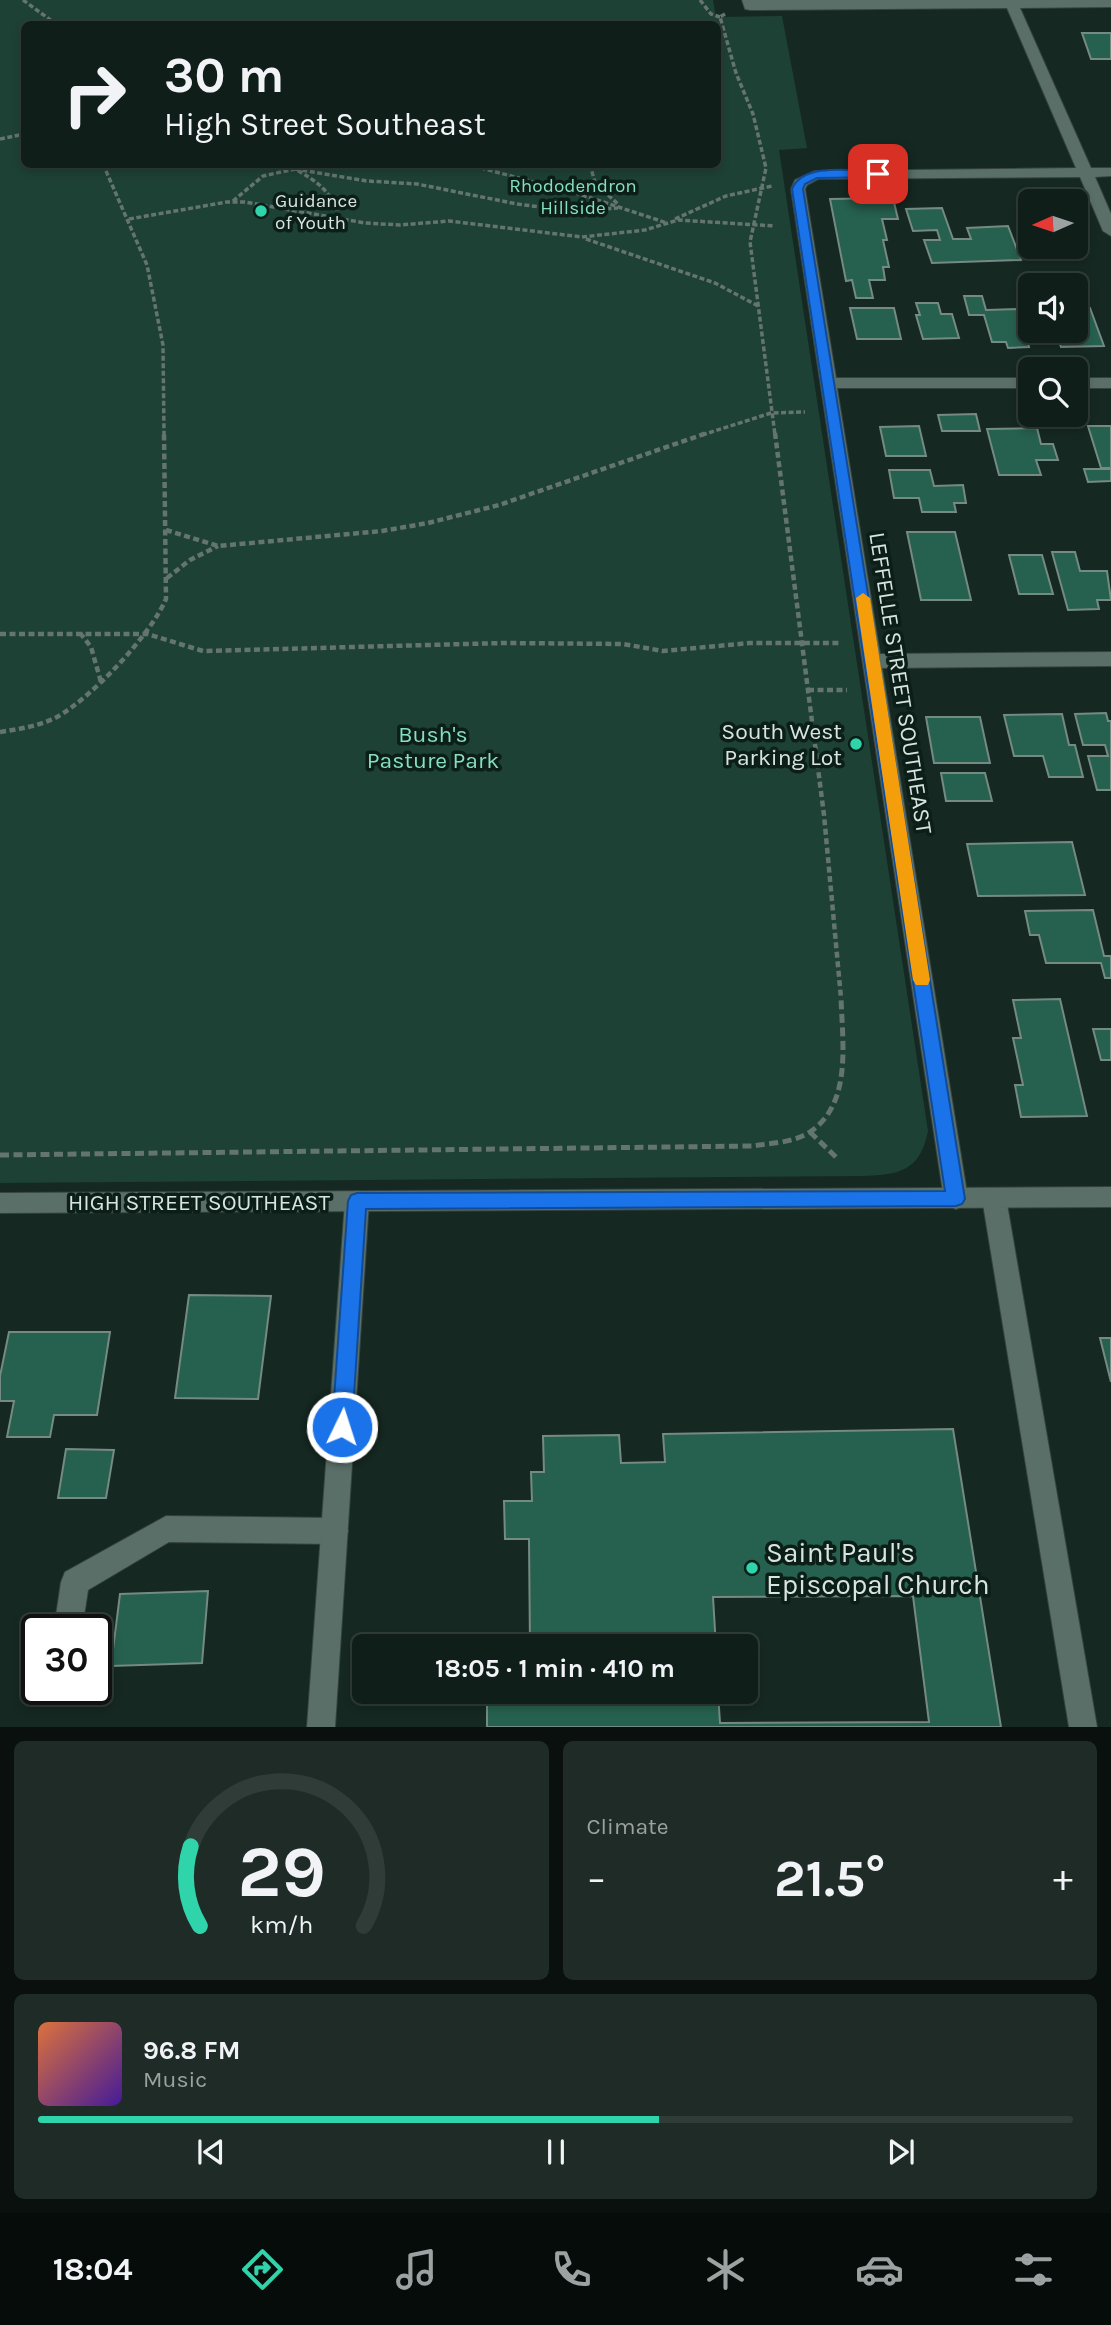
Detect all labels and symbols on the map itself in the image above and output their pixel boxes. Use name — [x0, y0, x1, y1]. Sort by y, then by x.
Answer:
pin — [848, 144, 908, 204]
park label: Rhododendron Hillside — [509, 175, 637, 219]
north arrow — [1018, 189, 1088, 259]
place label: Guidance of Youth — [275, 190, 357, 234]
marker: Guidance of Youth — [253, 203, 269, 219]
street label: LEFFELLE STREET SOUTHEAST — [863, 530, 938, 836]
place label: South West Parking Lot — [721, 718, 842, 771]
park label: Bush's Pasture Park — [367, 721, 499, 774]
marker: South West Parking Lot — [848, 736, 864, 752]
street label: HIGH STREET SOUTHEAST — [68, 1189, 330, 1216]
position arrow — [305, 1390, 379, 1464]
place label: Saint Paul's Episcopal Church — [766, 1536, 990, 1601]
marker: Saint Paul's Episcopal Church — [744, 1560, 760, 1576]
speed limit sign: 30 — [21, 1614, 112, 1705]

